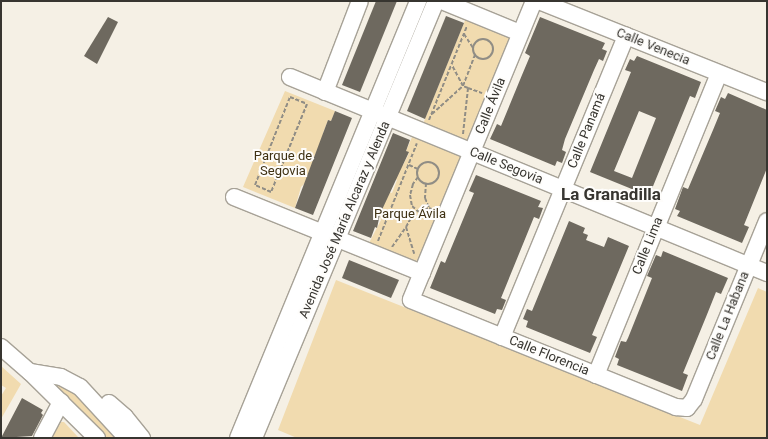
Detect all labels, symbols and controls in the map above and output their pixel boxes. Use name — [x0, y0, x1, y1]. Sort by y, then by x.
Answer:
street label: Calle Venecia — [614, 25, 692, 69]
street label: Calle Ávila — [473, 75, 509, 137]
street label: Calle Panamá — [565, 91, 609, 171]
street label: Avenida José María Alcaraz y Alenda — [296, 119, 394, 321]
street label: Calle Segovia — [467, 144, 545, 188]
park label: Parque de Segovia — [254, 149, 312, 180]
district label: La Granadilla — [561, 185, 661, 205]
park label: Parque Ávila — [374, 206, 446, 222]
street label: Calle Lima — [629, 215, 667, 277]
street label: Calle La Habana — [703, 269, 753, 363]
street label: Calle Florencia — [507, 333, 591, 379]

